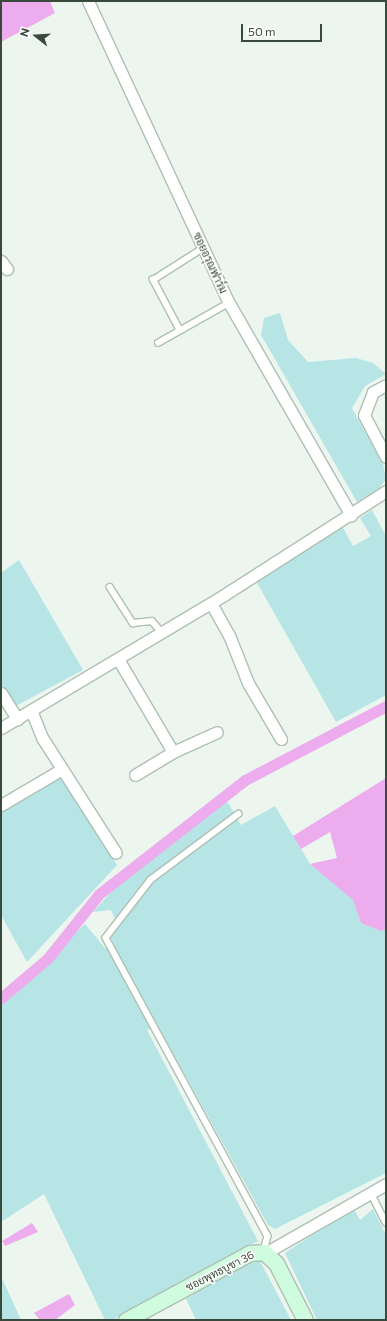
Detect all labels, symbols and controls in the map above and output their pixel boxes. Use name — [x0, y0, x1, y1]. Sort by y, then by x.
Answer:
north arrow — [16, 16, 56, 56]
scale bar — [243, 16, 324, 42]
text: 50 m — [248, 24, 276, 38]
text: N — [17, 27, 31, 38]
street label: ซอยอรุณฟาร์ม — [190, 230, 230, 296]
street label: ซอยพุทธบูชา 36 — [184, 1248, 256, 1294]

